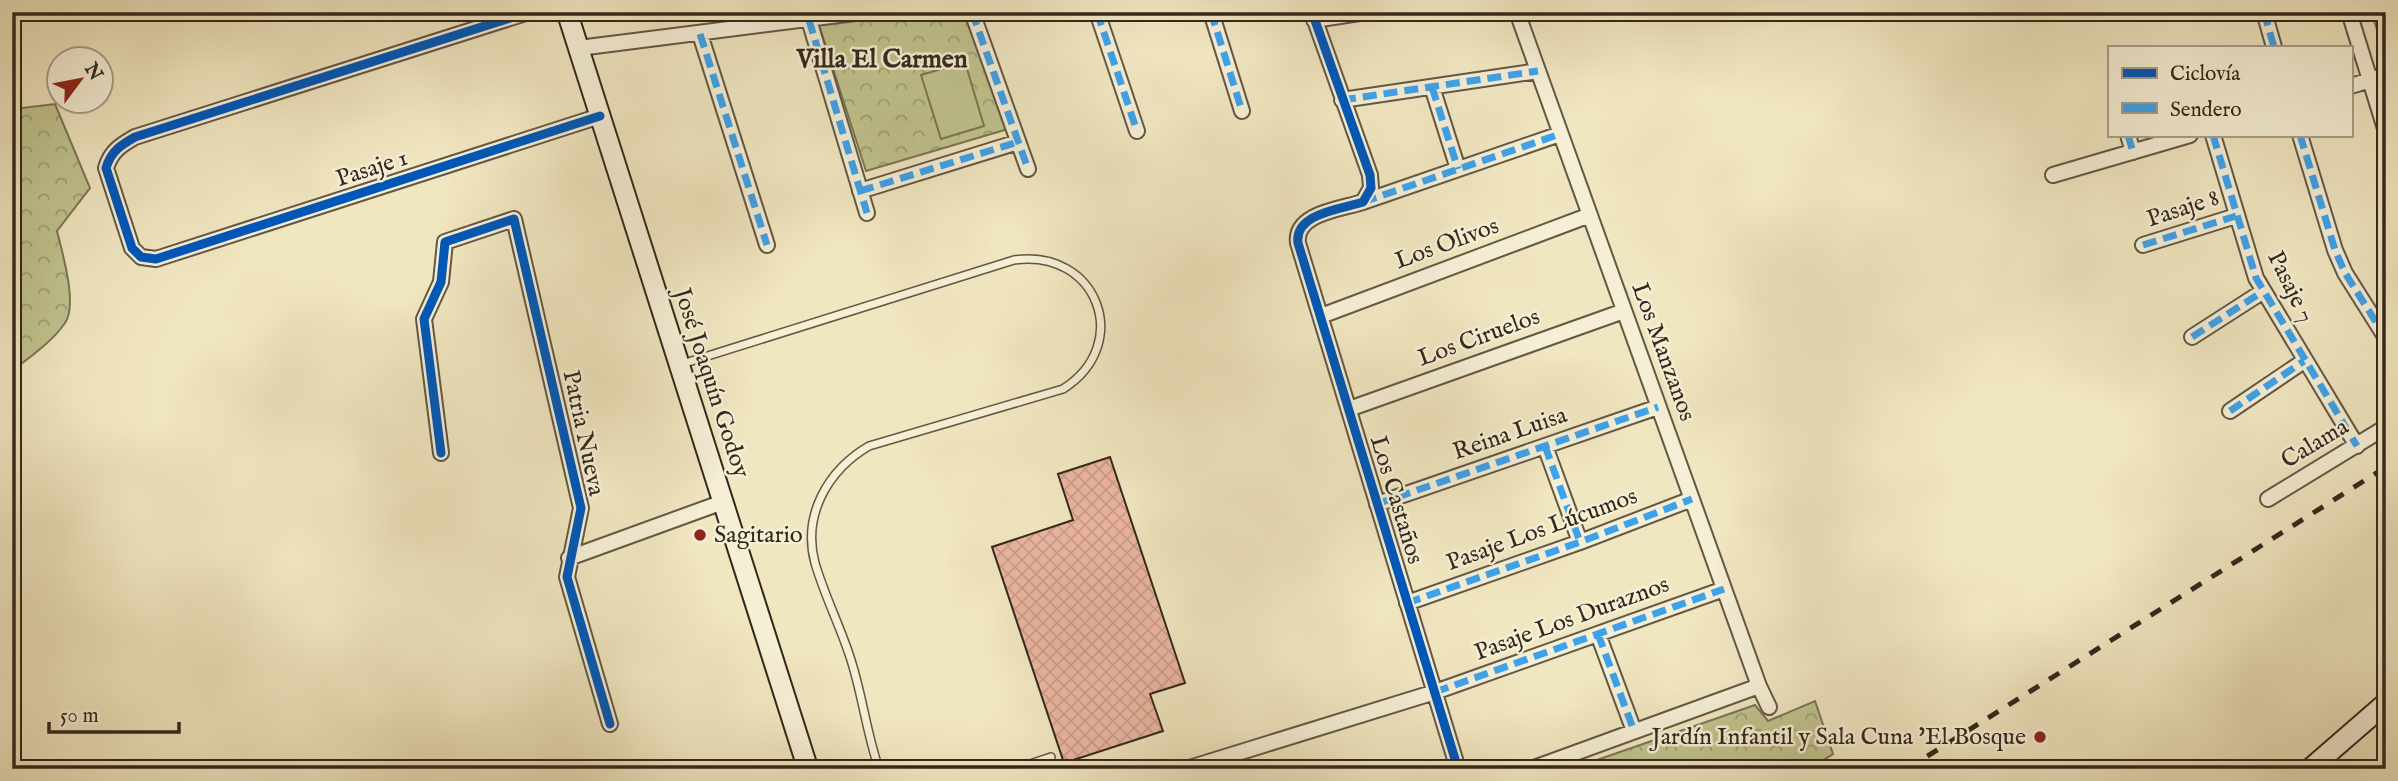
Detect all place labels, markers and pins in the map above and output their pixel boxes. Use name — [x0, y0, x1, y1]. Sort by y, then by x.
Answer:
place label: Sagitario — [714, 520, 803, 551]
marker: Sagitario — [692, 527, 708, 543]
place label: Jardín Infantil y Sala Cuna 'El Bosque — [1649, 722, 2026, 753]
marker: Jardín Infantil y Sala Cuna 'El Bosque — [2032, 729, 2048, 745]

